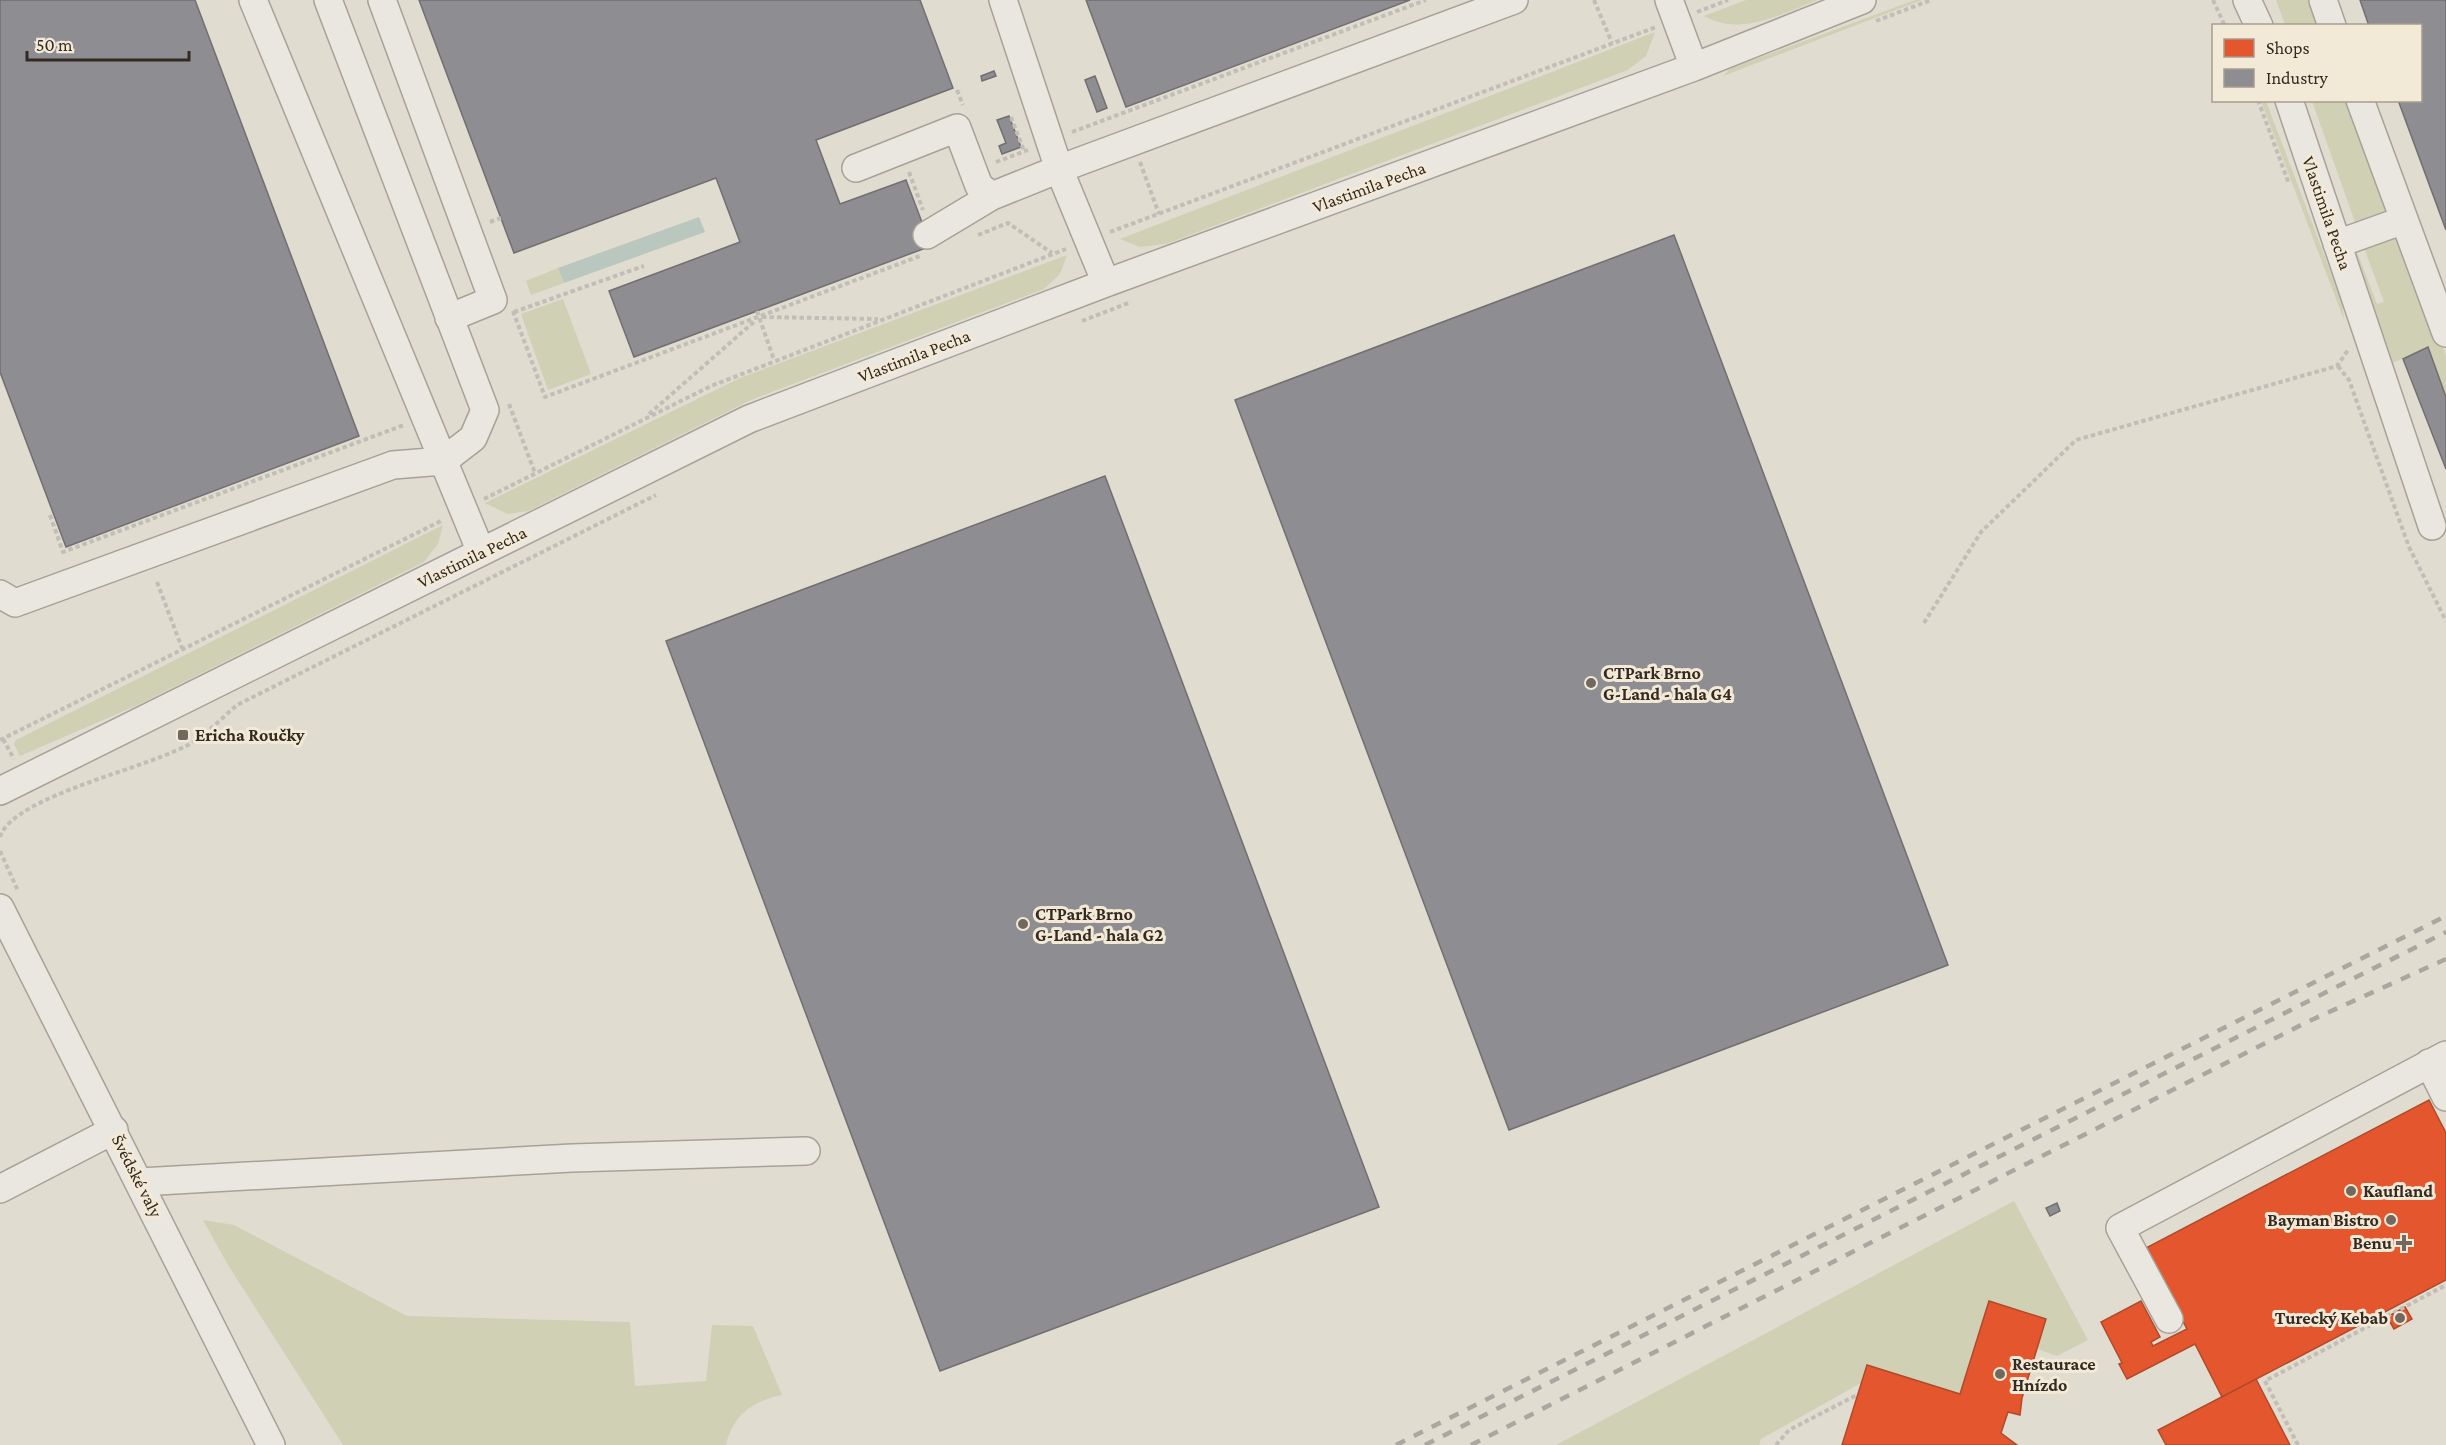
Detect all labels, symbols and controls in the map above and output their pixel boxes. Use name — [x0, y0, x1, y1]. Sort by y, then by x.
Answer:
scale bar — [27, 24, 189, 62]
legend — [2212, 24, 2422, 102]
text: 50 m — [36, 35, 73, 55]
text: Shops — [2266, 38, 2310, 58]
text: Industry — [2266, 68, 2329, 88]
street label: Vlastimila Pecha — [2298, 154, 2356, 272]
street label: Vlastimila Pecha — [1310, 157, 1428, 217]
street label: Vlastimila Pecha — [855, 325, 973, 387]
street label: Vlastimila Pecha — [414, 522, 530, 592]
place label: CTPark Brno G-Land - hala G4 — [1603, 663, 1732, 704]
marker: CTPark Brno G-Land - hala G4 — [1584, 676, 1598, 690]
place label: Ericha Roučky — [195, 725, 305, 745]
marker: Ericha Roučky — [176, 728, 190, 742]
place label: CTPark Brno G-Land - hala G2 — [1035, 904, 1163, 945]
marker: CTPark Brno G-Land - hala G2 — [1016, 917, 1030, 931]
street label: Švédské valy — [108, 1131, 167, 1221]
place label: Kaufland — [2363, 1181, 2433, 1201]
marker: Kaufland — [2344, 1184, 2358, 1198]
place label: Bayman Bistro — [2267, 1210, 2379, 1230]
marker: Bayman Bistro — [2384, 1213, 2398, 1227]
place label: Benu — [2353, 1233, 2393, 1253]
marker: Benu — [2397, 1236, 2411, 1250]
place label: Turecký Kebab — [2275, 1308, 2388, 1328]
marker: Turecký Kebab — [2393, 1311, 2407, 1325]
place label: Restaurace Hnízdo — [2012, 1354, 2096, 1395]
marker: Restaurace Hnízdo — [1993, 1367, 2007, 1381]

